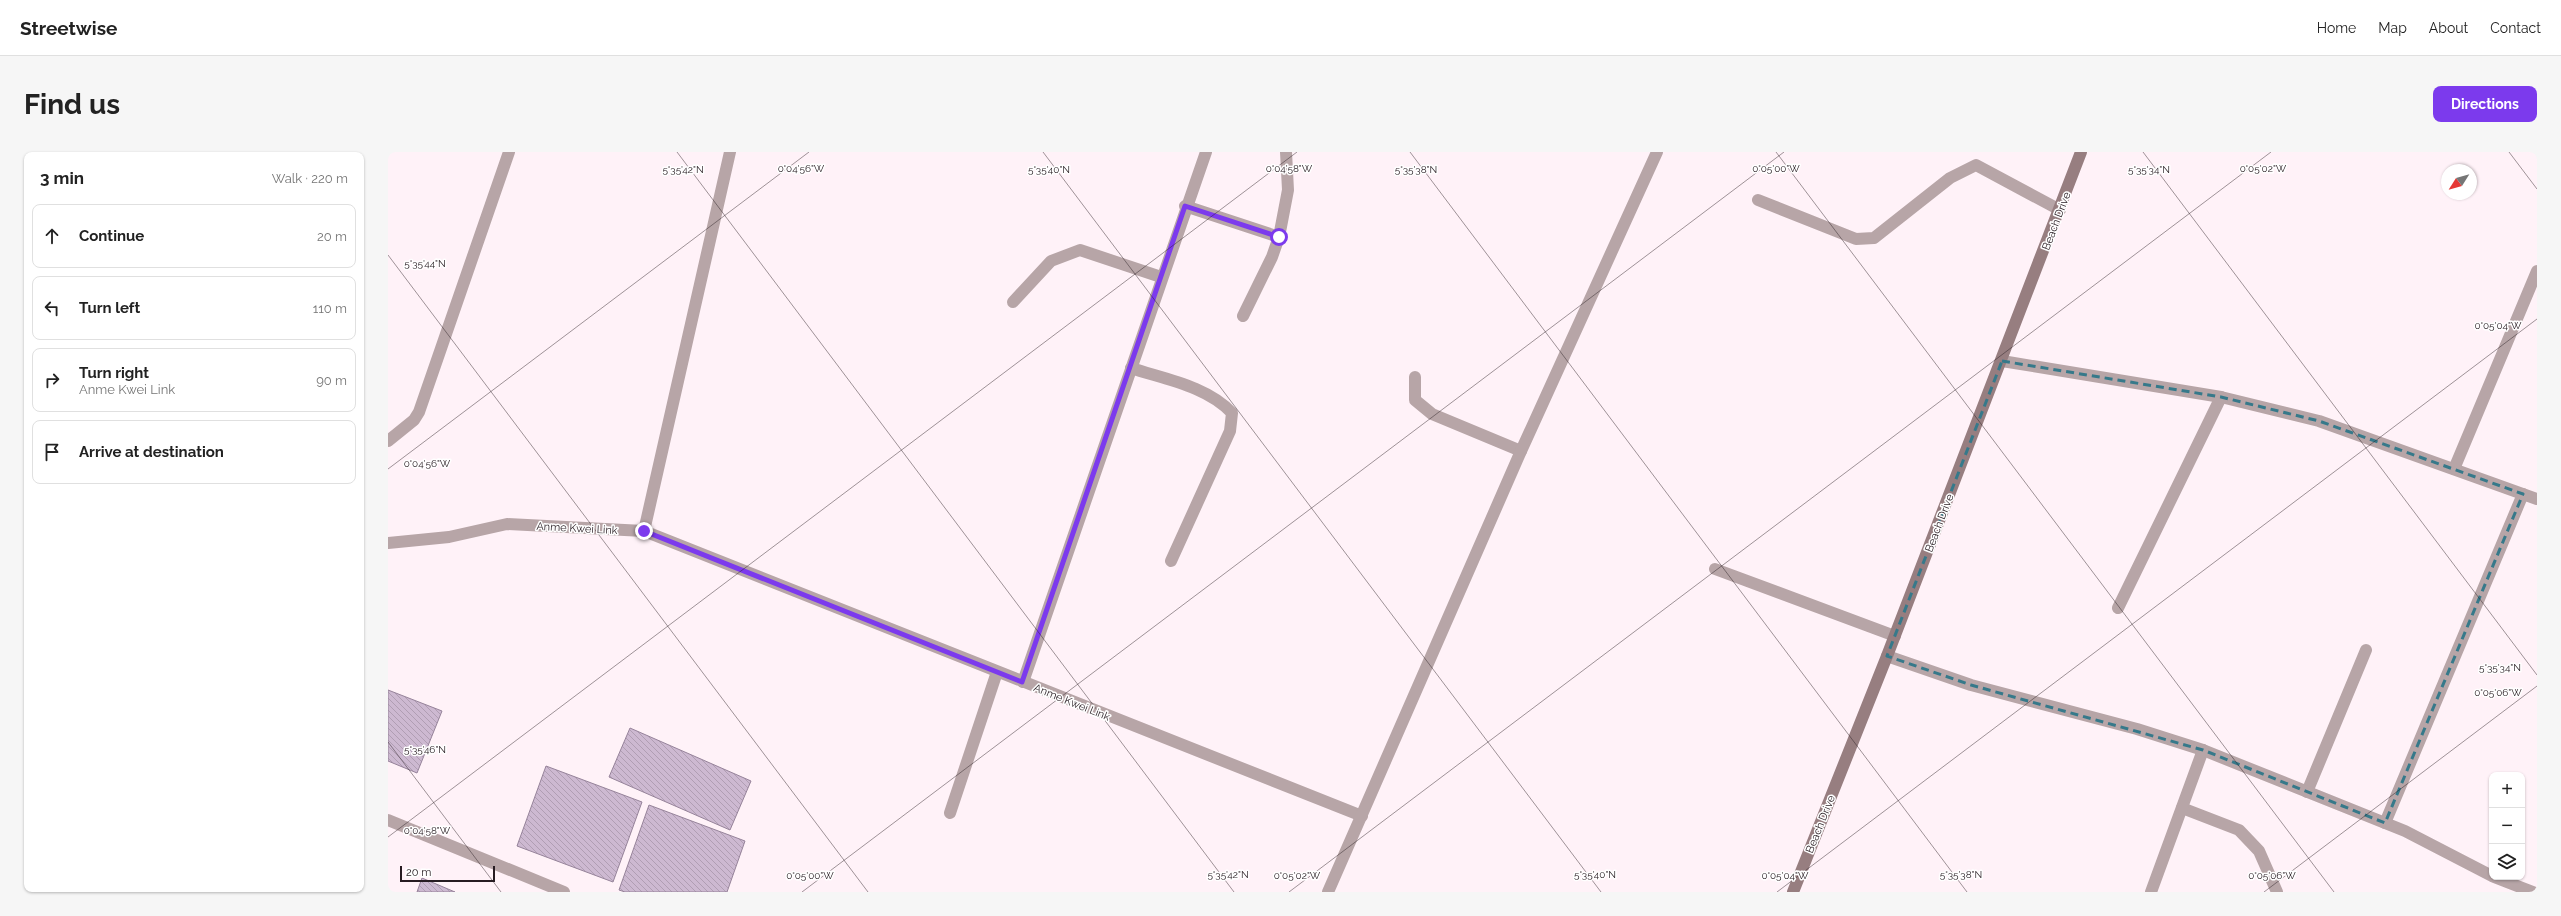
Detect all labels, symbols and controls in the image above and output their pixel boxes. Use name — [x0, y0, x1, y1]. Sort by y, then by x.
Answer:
text: Streetwise — [20, 17, 117, 39]
text: Home — [2317, 20, 2356, 36]
text: Map — [2378, 20, 2407, 36]
text: About — [2429, 20, 2468, 36]
text: Contact — [2490, 20, 2541, 36]
button: Directions — [2433, 86, 2537, 122]
text: Find us — [24, 88, 120, 121]
text: 0°04'56"W — [778, 163, 825, 174]
text: 0°04'58"W — [1266, 163, 1313, 174]
text: 0°05'00"W — [1752, 163, 1800, 174]
text: 0°05'02"W — [2240, 163, 2287, 174]
text: 5°35'42"N — [662, 164, 704, 175]
text: 5°35'40"N — [1028, 164, 1070, 175]
text: 5°35'38"N — [1395, 164, 1437, 175]
text: 5°35'34"N — [2128, 164, 2170, 175]
north arrow — [2441, 164, 2477, 200]
text: 3 min — [40, 168, 84, 188]
text: Walk · 220 m — [272, 171, 348, 186]
street label: Beach Drive — [2039, 190, 2074, 252]
icon: ahead — [41, 225, 63, 247]
text: Continue — [79, 227, 144, 245]
route start — [1270, 228, 1288, 246]
text: 20 m — [317, 229, 347, 244]
text: 5°35'44"N — [404, 258, 446, 269]
icon: left — [41, 297, 63, 319]
text: Turn left — [79, 299, 140, 317]
text: 110 m — [313, 301, 347, 316]
text: 0°05'04"W — [2475, 320, 2522, 331]
text: Turn right — [79, 364, 149, 382]
icon: right — [41, 369, 63, 391]
text: 90 m — [316, 373, 347, 388]
text: Anme Kwei Link — [79, 382, 175, 397]
icon: arrive — [41, 441, 63, 463]
text: Arrive at destination — [79, 443, 224, 461]
text: 0°04'56"W — [404, 458, 451, 469]
street label: Beach Drive — [1922, 492, 1957, 554]
street label: Anme Kwei Link — [536, 520, 618, 537]
route end — [635, 522, 653, 540]
text: 5°35'34"N — [2479, 662, 2521, 673]
street label: Anme Kwei Link — [1032, 681, 1112, 724]
text: 0°05'06"W — [2474, 687, 2522, 698]
text: 5°35'46"N — [404, 744, 446, 755]
map controls — [2489, 772, 2525, 880]
button: + — [2489, 772, 2525, 808]
street label: Beach Drive — [1803, 793, 1838, 855]
button: − — [2489, 808, 2525, 844]
text: 0°04'58"W — [404, 825, 451, 836]
button: layers — [2489, 844, 2525, 880]
scale bar — [400, 864, 495, 883]
text: 20 m — [406, 866, 431, 879]
text: 5°35'42"N — [1207, 869, 1249, 880]
text: 5°35'40"N — [1574, 869, 1616, 880]
text: 5°35'38"N — [1940, 869, 1982, 880]
text: 0°05'00"W — [786, 870, 834, 881]
text: 0°05'02"W — [1274, 870, 1321, 881]
text: 0°05'04"W — [1762, 870, 1809, 881]
text: 0°05'06"W — [2248, 870, 2296, 881]

